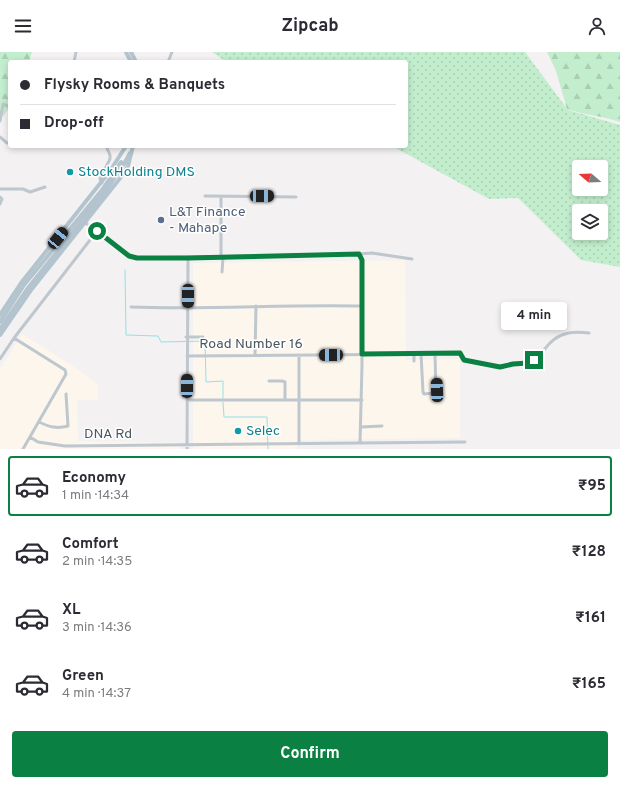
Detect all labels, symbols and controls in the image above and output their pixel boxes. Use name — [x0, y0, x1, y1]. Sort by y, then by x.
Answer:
icon: menu — [12, 15, 34, 37]
text: Zipcab — [281, 15, 339, 38]
icon: person — [586, 15, 608, 37]
text: Flysky Rooms & Banquets — [44, 76, 225, 95]
text: Drop-off — [44, 114, 104, 133]
north arrow — [572, 160, 608, 196]
map controls — [572, 160, 608, 240]
place label: StockHolding DMS — [78, 164, 195, 181]
marker: StockHolding DMS — [65, 167, 75, 177]
car — [250, 190, 274, 202]
place label: L&T Finance - Mahape — [169, 204, 245, 237]
button: layers — [572, 204, 608, 240]
marker: L&T Finance - Mahape — [156, 215, 166, 225]
route start — [88, 222, 106, 240]
car — [46, 225, 70, 251]
car — [182, 284, 194, 308]
callout: 4 min — [501, 302, 567, 330]
text: 4 min — [517, 308, 551, 324]
street label: Road Number 16 — [199, 336, 303, 353]
car — [319, 349, 343, 361]
route end — [525, 351, 543, 369]
car — [181, 374, 193, 398]
car — [431, 378, 443, 402]
place label: Selec — [246, 423, 280, 440]
street label: DNA Rd — [84, 426, 132, 443]
marker: Selec — [233, 426, 243, 436]
icon: car — [14, 468, 50, 504]
text: Economy — [62, 469, 126, 488]
text: ₹95 — [578, 477, 606, 496]
text: 1 min · 14:34 — [62, 488, 129, 504]
icon: car — [14, 534, 50, 570]
text: Comfort — [62, 535, 119, 554]
text: ₹128 — [572, 543, 606, 562]
text: 2 min · 14:35 — [62, 554, 132, 570]
icon: car — [14, 600, 50, 636]
text: XL — [62, 601, 80, 620]
text: ₹161 — [575, 609, 606, 628]
text: 3 min · 14:36 — [62, 620, 132, 636]
icon: car — [14, 666, 50, 702]
text: Green — [62, 667, 104, 686]
text: ₹165 — [572, 675, 606, 694]
text: 4 min · 14:37 — [62, 686, 131, 702]
button: Confirm — [12, 731, 608, 777]

